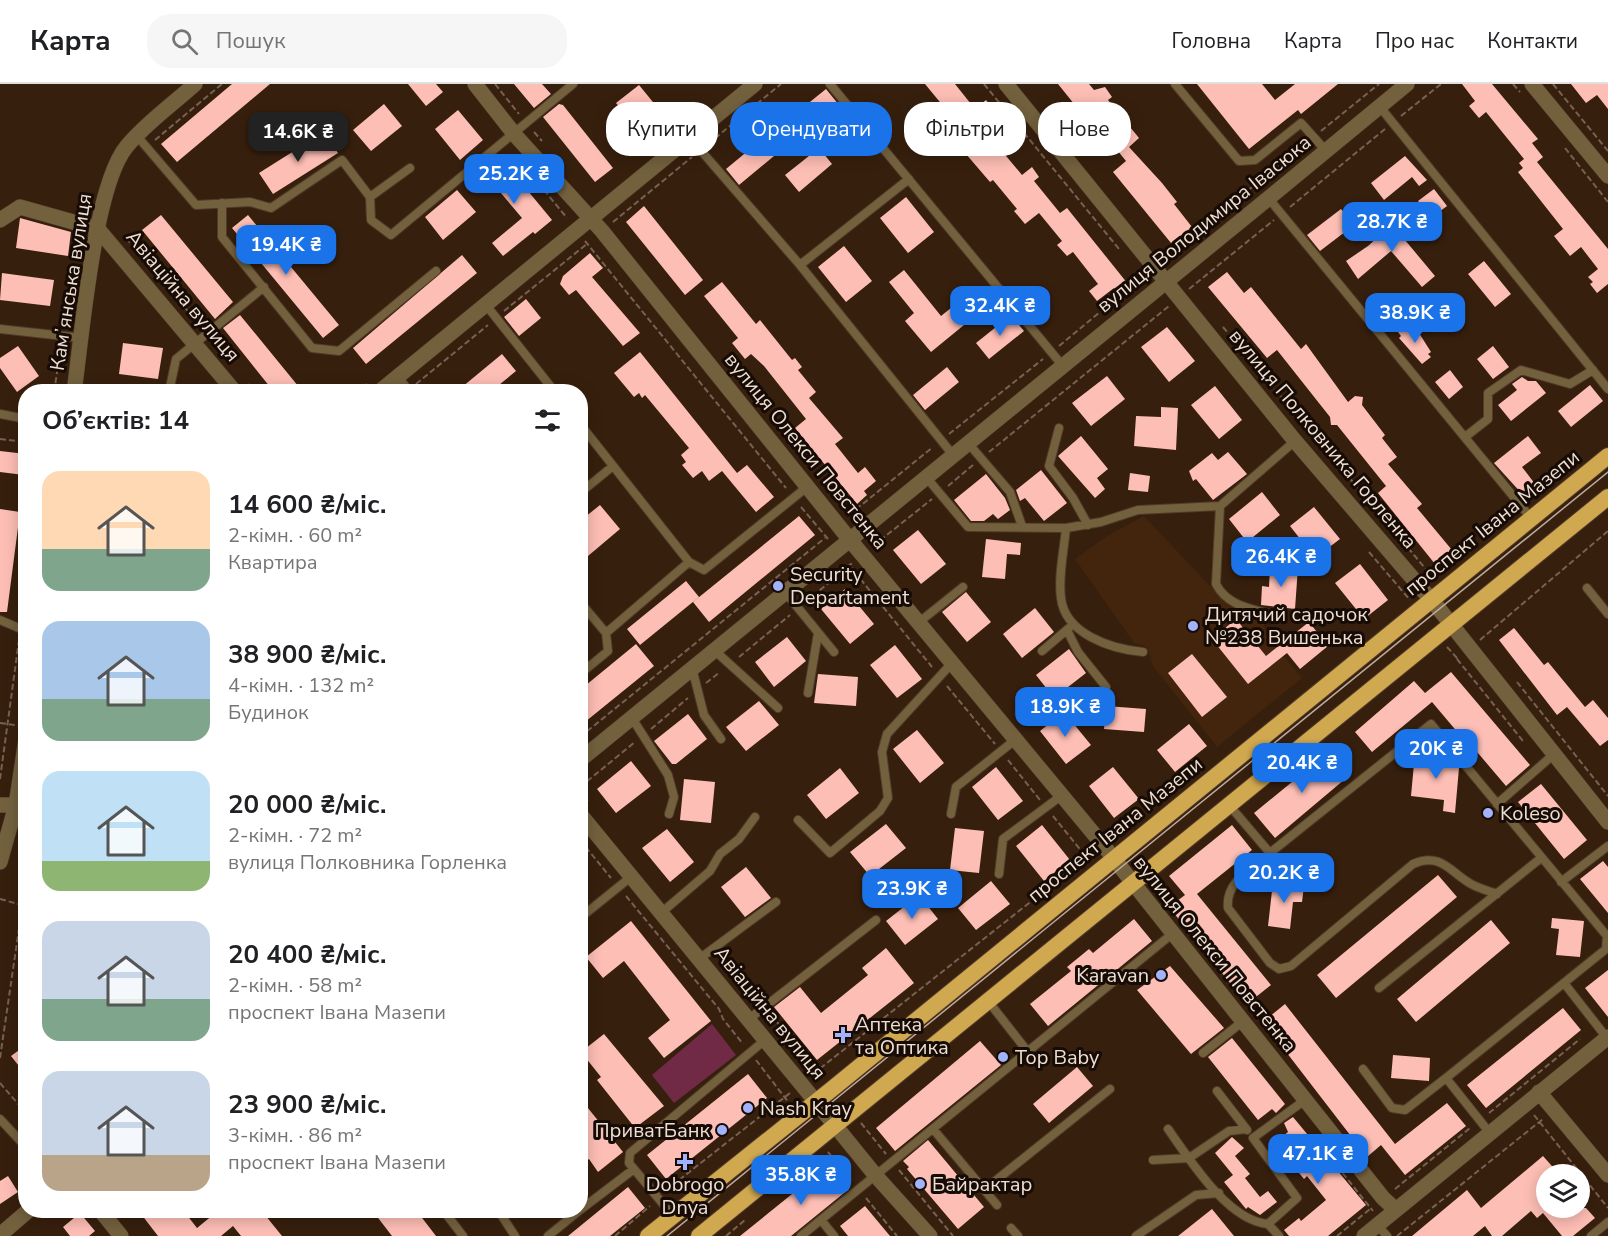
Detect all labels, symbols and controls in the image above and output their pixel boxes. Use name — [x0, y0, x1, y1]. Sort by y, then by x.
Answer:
search box — [147, 14, 567, 68]
text: Карта — [30, 22, 111, 60]
icon: search — [168, 25, 201, 58]
text: Пошук — [216, 26, 286, 56]
text: Головна — [1171, 27, 1251, 55]
text: Карта — [1284, 27, 1342, 55]
text: Про нас — [1375, 27, 1454, 55]
text: Контакти — [1487, 27, 1578, 55]
chip: Купити — [606, 102, 718, 156]
chip: Орендувати — [730, 102, 892, 156]
chip: Фільтри — [904, 102, 1026, 156]
chip: Нове — [1038, 102, 1131, 156]
pin: 14.6K ₴ — [243, 112, 353, 163]
text: 14.6K ₴ — [262, 118, 334, 145]
street label: вулиця Володимира Івасюка — [1091, 129, 1317, 319]
pin: 25.2K ₴ — [459, 154, 569, 205]
text: 25.2K ₴ — [478, 160, 550, 187]
street label: Камʼянська вулиця — [44, 191, 98, 373]
pin: 28.7K ₴ — [1337, 202, 1447, 253]
text: 28.7K ₴ — [1356, 208, 1428, 235]
street label: Авіаційна вулиця — [120, 225, 246, 367]
pin: 19.4K ₴ — [231, 225, 341, 276]
text: 19.4K ₴ — [250, 231, 322, 258]
pin: 32.4K ₴ — [945, 286, 1055, 337]
text: 32.4K ₴ — [964, 292, 1036, 319]
pin: 38.9K ₴ — [1360, 293, 1470, 344]
text: 38.9K ₴ — [1379, 299, 1451, 326]
street label: вулиця Полковника Горленка — [1223, 323, 1423, 555]
street label: вулиця Олекси Повстенка — [718, 347, 894, 555]
text: Об’єктів: 14 — [42, 403, 189, 438]
icon: filters — [531, 404, 564, 437]
street label: проспект Івана Мазепи — [1399, 444, 1585, 602]
text: 14 600 ₴/міс. — [228, 487, 386, 522]
icon: home — [90, 495, 162, 567]
text: 2-кімн. · 60 m² — [228, 522, 362, 549]
pin: 26.4K ₴ — [1226, 537, 1336, 588]
text: 26.4K ₴ — [1245, 543, 1317, 570]
text: Квартира — [228, 549, 318, 576]
place label: Security Departament — [790, 561, 910, 611]
marker: Security Departament — [771, 579, 785, 593]
place label: Дитячий садочок №238 Вишенька — [1205, 601, 1368, 651]
marker: Дитячий садочок №238 Вишенька — [1186, 619, 1200, 633]
text: 38 900 ₴/міс. — [228, 637, 386, 672]
icon: home — [90, 645, 162, 717]
text: 4-кімн. · 132 m² — [228, 672, 374, 699]
pin: 18.9K ₴ — [1010, 687, 1120, 738]
text: 18.9K ₴ — [1029, 693, 1101, 720]
text: Будинок — [228, 699, 309, 726]
pin: 20K ₴ — [1394, 729, 1478, 780]
text: 20K ₴ — [1409, 735, 1463, 762]
pin: 20.4K ₴ — [1247, 743, 1357, 794]
text: 20.4K ₴ — [1266, 749, 1338, 776]
street label: проспект Івана Мазепи — [1022, 751, 1208, 909]
text: 20 000 ₴/міс. — [228, 787, 386, 822]
icon: home — [90, 795, 162, 867]
place label: Koleso — [1500, 800, 1561, 827]
marker: Koleso — [1481, 806, 1495, 820]
text: 2-кімн. · 72 m² — [228, 822, 362, 849]
text: вулиця Полковника Горленка — [228, 849, 507, 876]
street label: вулиця Олекси Повстенка — [1127, 850, 1303, 1058]
pin: 20.2K ₴ — [1229, 853, 1339, 904]
text: 20.2K ₴ — [1248, 859, 1320, 886]
pin: 23.9K ₴ — [857, 869, 967, 920]
text: 23.9K ₴ — [876, 875, 948, 902]
text: 20 400 ₴/міс. — [228, 937, 386, 972]
street label: Авіаційна вулиця — [708, 941, 832, 1085]
icon: home — [90, 945, 162, 1017]
place label: Karavan — [1076, 962, 1149, 989]
marker: Karavan — [1154, 968, 1168, 982]
text: 2-кімн. · 58 m² — [228, 972, 362, 999]
text: проспект Івана Мазепи — [228, 999, 446, 1026]
place label: Аптека та Оптика — [855, 1011, 949, 1061]
marker: Аптека та Оптика — [836, 1028, 850, 1042]
place label: Top Baby — [1015, 1044, 1100, 1071]
marker: Top Baby — [996, 1050, 1010, 1064]
text: 23 900 ₴/міс. — [228, 1087, 386, 1122]
icon: home — [90, 1095, 162, 1167]
place label: Nash Kray — [760, 1095, 853, 1122]
marker: Nash Kray — [741, 1101, 755, 1115]
place label: ПриватБанк — [595, 1117, 710, 1144]
text: 3-кімн. · 86 m² — [228, 1122, 362, 1149]
marker: ПриватБанк — [715, 1123, 729, 1137]
pin: 47.1K ₴ — [1263, 1134, 1373, 1185]
text: 47.1K ₴ — [1282, 1140, 1354, 1167]
text: проспект Івана Мазепи — [228, 1149, 446, 1176]
marker: Dobrogo Dnya — [678, 1155, 692, 1169]
pin: 35.8K ₴ — [746, 1155, 856, 1206]
text: 35.8K ₴ — [765, 1161, 837, 1188]
map controls — [1536, 1164, 1590, 1218]
button: layers — [1536, 1164, 1590, 1218]
place label: Dobrogo Dnya — [646, 1171, 724, 1221]
place label: Байрактар — [932, 1171, 1032, 1198]
marker: Байрактар — [913, 1177, 927, 1191]

